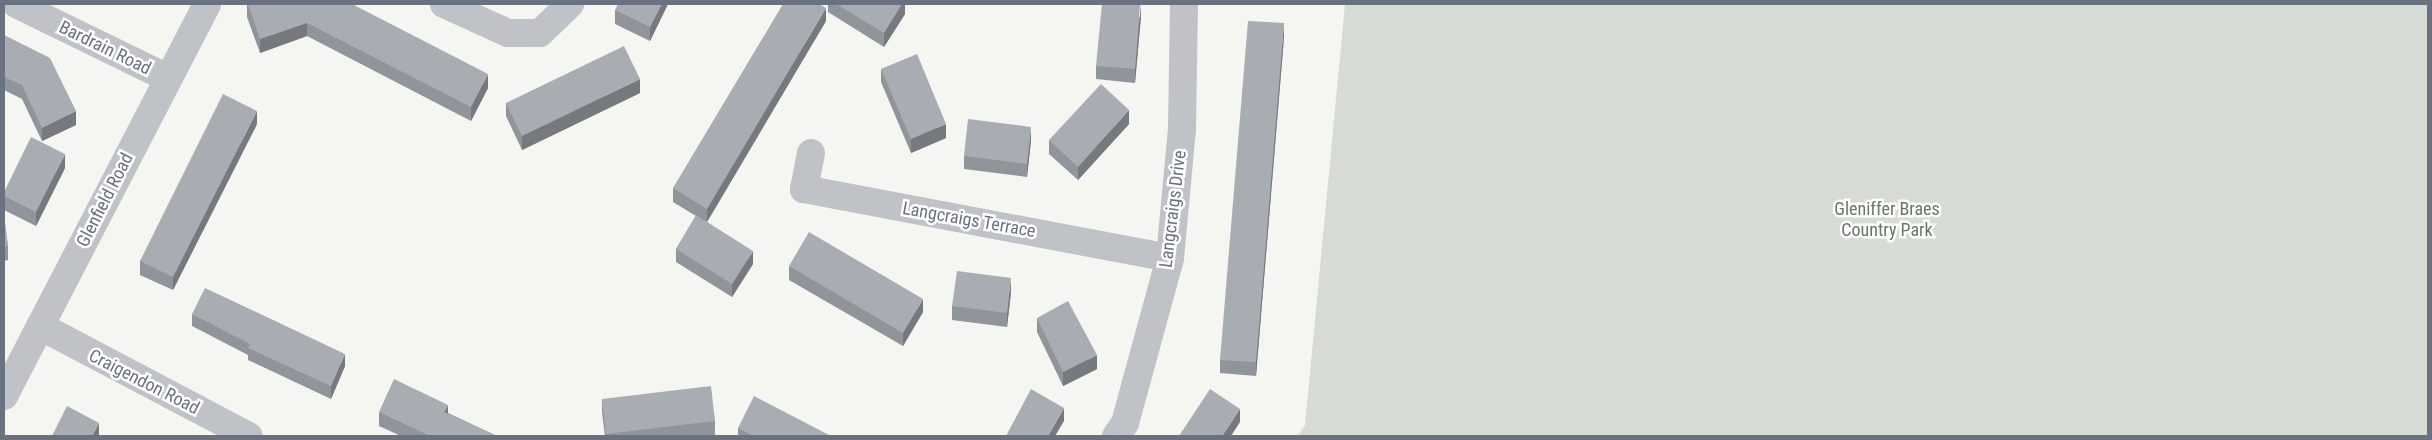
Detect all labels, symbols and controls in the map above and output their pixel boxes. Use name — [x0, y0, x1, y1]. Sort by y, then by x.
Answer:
street label: Bardrain Road — [56, 16, 154, 80]
street label: Glenfield Road — [72, 149, 138, 251]
street label: Langcraigs Drive — [1155, 149, 1191, 269]
street label: Langcraigs Terrace — [901, 198, 1037, 242]
park label: Gleniffer Braes Country Park — [1834, 199, 1940, 242]
street label: Craigendon Road — [85, 345, 203, 419]

